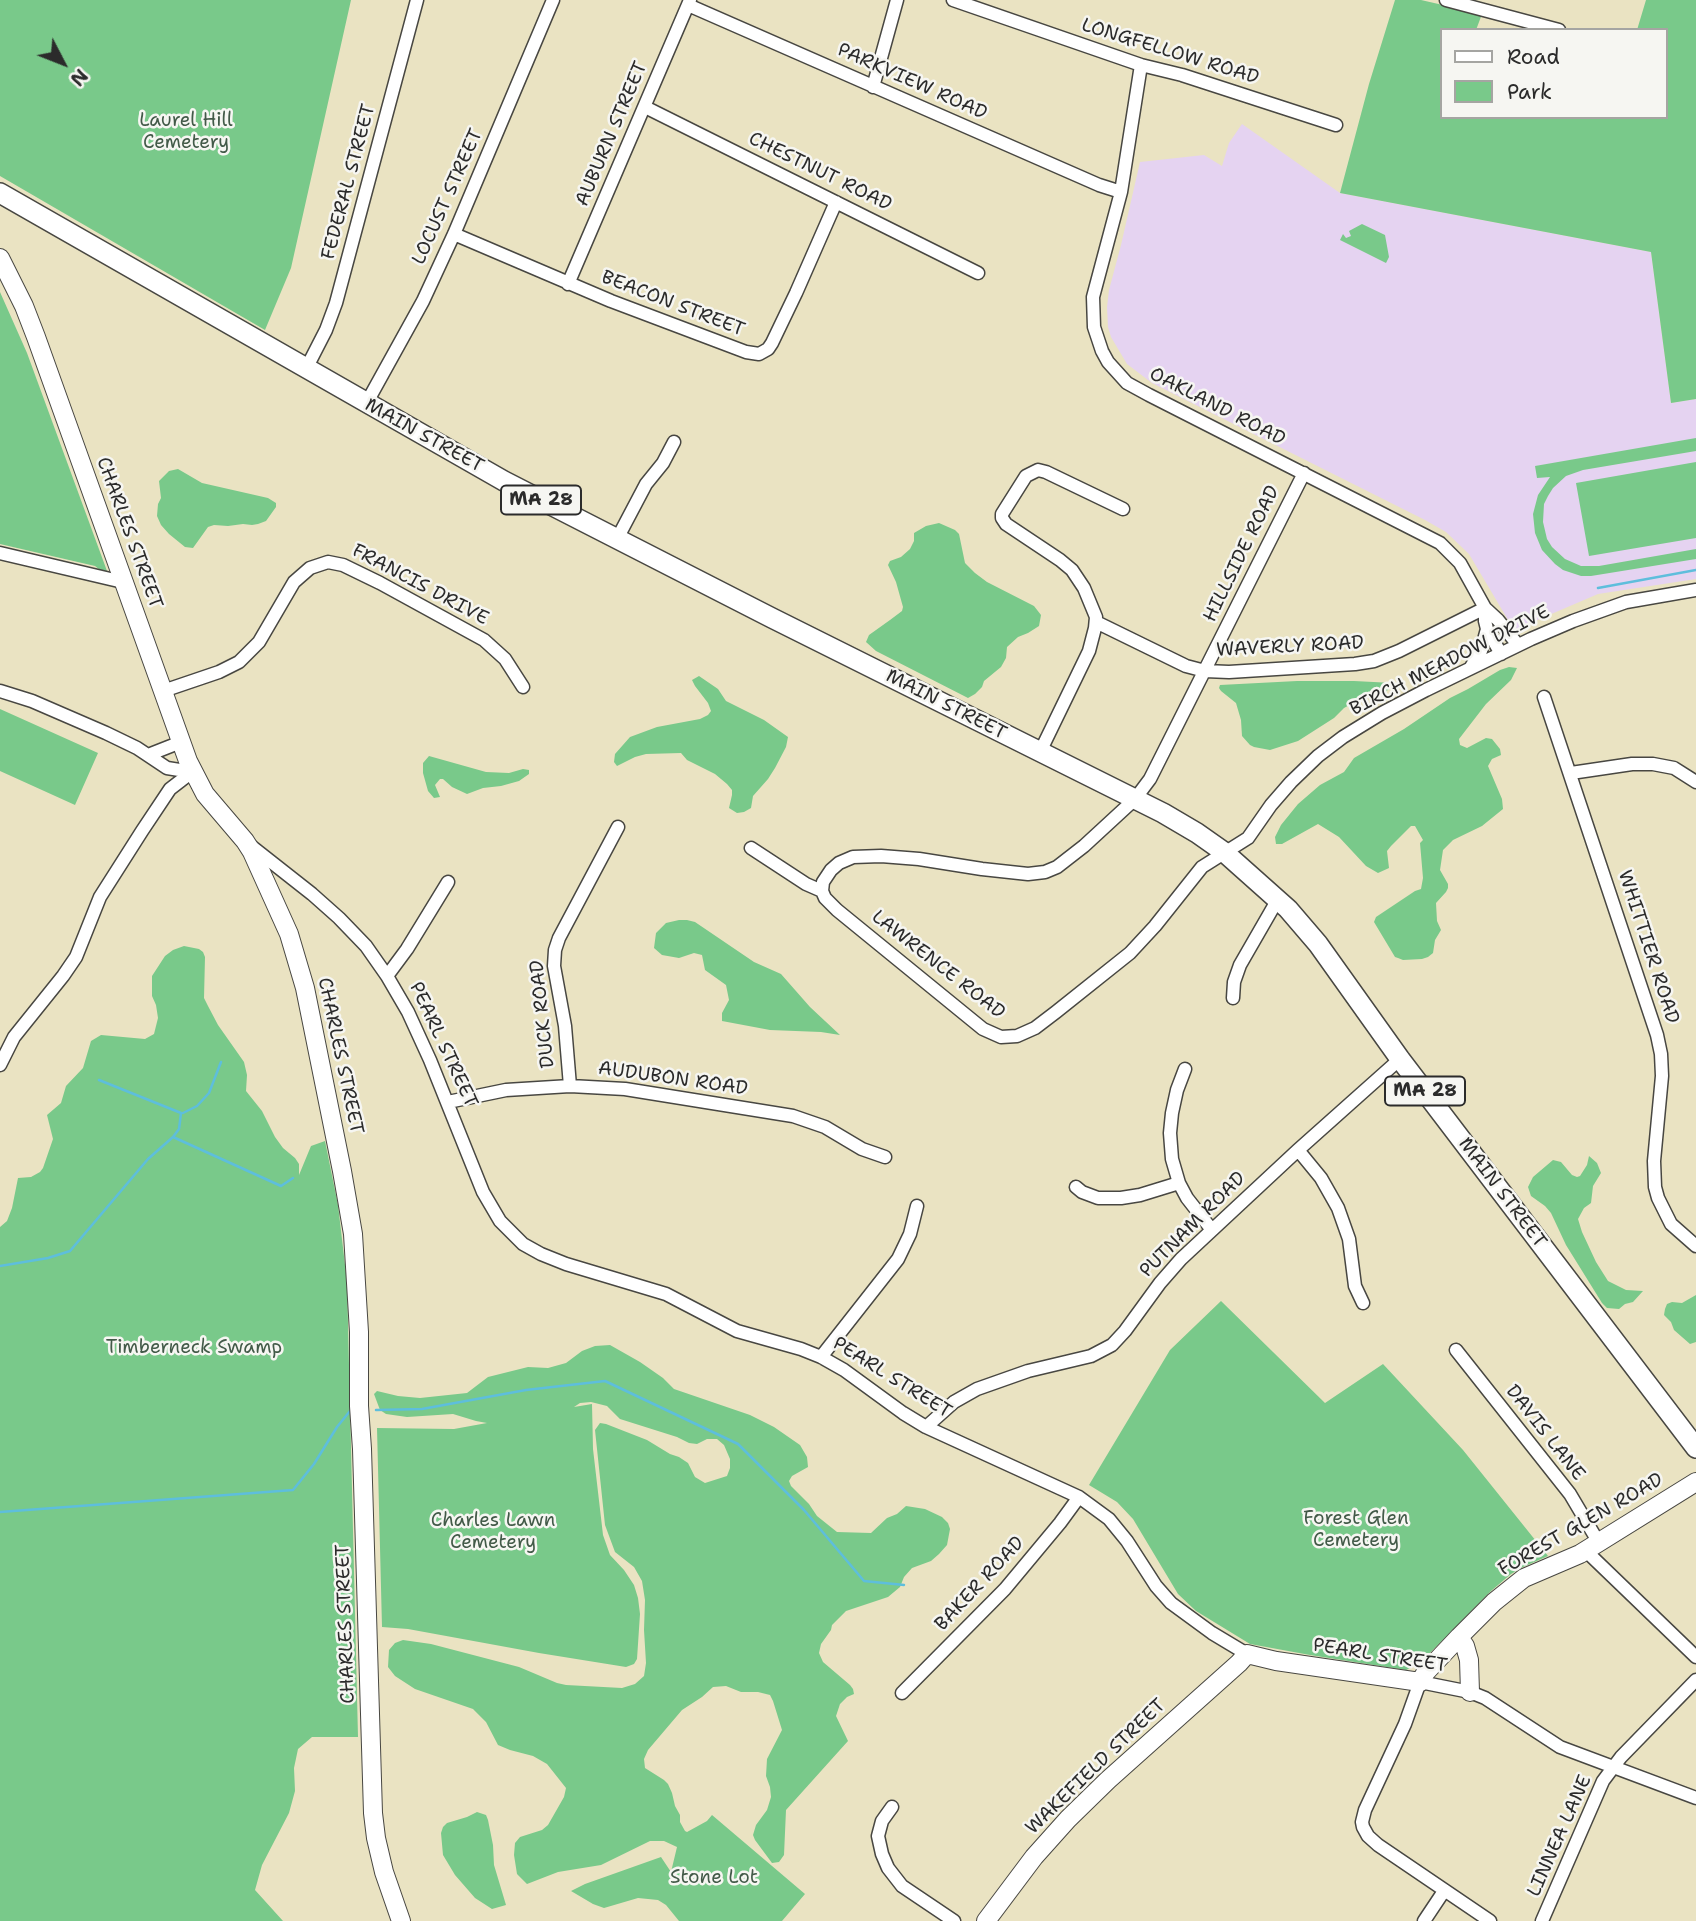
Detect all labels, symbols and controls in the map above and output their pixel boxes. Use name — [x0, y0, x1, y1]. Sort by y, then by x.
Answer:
street label: LONGFELLOW ROAD — [1079, 14, 1261, 90]
north arrow — [28, 28, 98, 98]
legend — [1440, 28, 1668, 119]
street label: PARKVIEW ROAD — [834, 39, 990, 125]
text: Road — [1507, 43, 1560, 71]
street label: AUBURN STREET — [571, 58, 653, 210]
text: N — [65, 63, 93, 91]
text: Park — [1507, 78, 1552, 106]
street label: FEDERAL STREET — [317, 102, 381, 262]
park label: Laurel Hill Cemetery — [139, 110, 233, 154]
street label: LOCUST STREET — [408, 126, 488, 268]
street label: CHESTNUT ROAD — [745, 128, 895, 216]
street label: BEACON STREET — [598, 266, 748, 342]
street label: OAKLAND ROAD — [1145, 363, 1289, 451]
street label: MAIN STREET — [361, 394, 487, 478]
street label: CHARLES STREET — [91, 454, 167, 612]
street label: HILLSIDE ROAD — [1199, 482, 1285, 626]
road number: MA 28 — [501, 486, 581, 514]
street label: FRANCIS DRIVE — [348, 539, 492, 631]
street label: BIRCH MEADOW DRIVE — [1346, 601, 1554, 721]
street label: WAVERLY ROAD — [1216, 632, 1364, 662]
street label: MAIN STREET — [882, 665, 1010, 745]
street label: WHITTIER ROAD — [1612, 867, 1684, 1027]
street label: LAWRENCE ROAD — [867, 906, 1009, 1024]
street label: DUCK ROAD — [526, 959, 560, 1069]
street label: CHARLES STREET — [312, 976, 368, 1136]
street label: PEARL STREET — [404, 979, 482, 1111]
street label: AUDUBON ROAD — [597, 1057, 749, 1101]
road number: MA 28 — [1385, 1076, 1465, 1106]
street label: MAIN STREET — [1453, 1133, 1551, 1253]
street label: PUTNAM ROAD — [1135, 1167, 1251, 1283]
street label: PEARL STREET — [828, 1332, 956, 1424]
park label: Timberneck Swamp — [106, 1337, 282, 1359]
street label: DAVIS LANE — [1501, 1381, 1589, 1485]
street label: FOREST GLEN ROAD — [1495, 1469, 1667, 1581]
park label: Forest Glen Cemetery — [1303, 1508, 1409, 1552]
park label: Charles Lawn Cemetery — [431, 1510, 555, 1554]
street label: BAKER ROAD — [931, 1532, 1029, 1636]
street label: CHARLES STREET — [332, 1544, 360, 1704]
street label: PEARL STREET — [1311, 1634, 1449, 1678]
street label: WAKEFIELD STREET — [1021, 1694, 1171, 1840]
street label: LINNEA LANE — [1523, 1772, 1597, 1900]
park label: Stone Lot — [670, 1867, 758, 1889]

